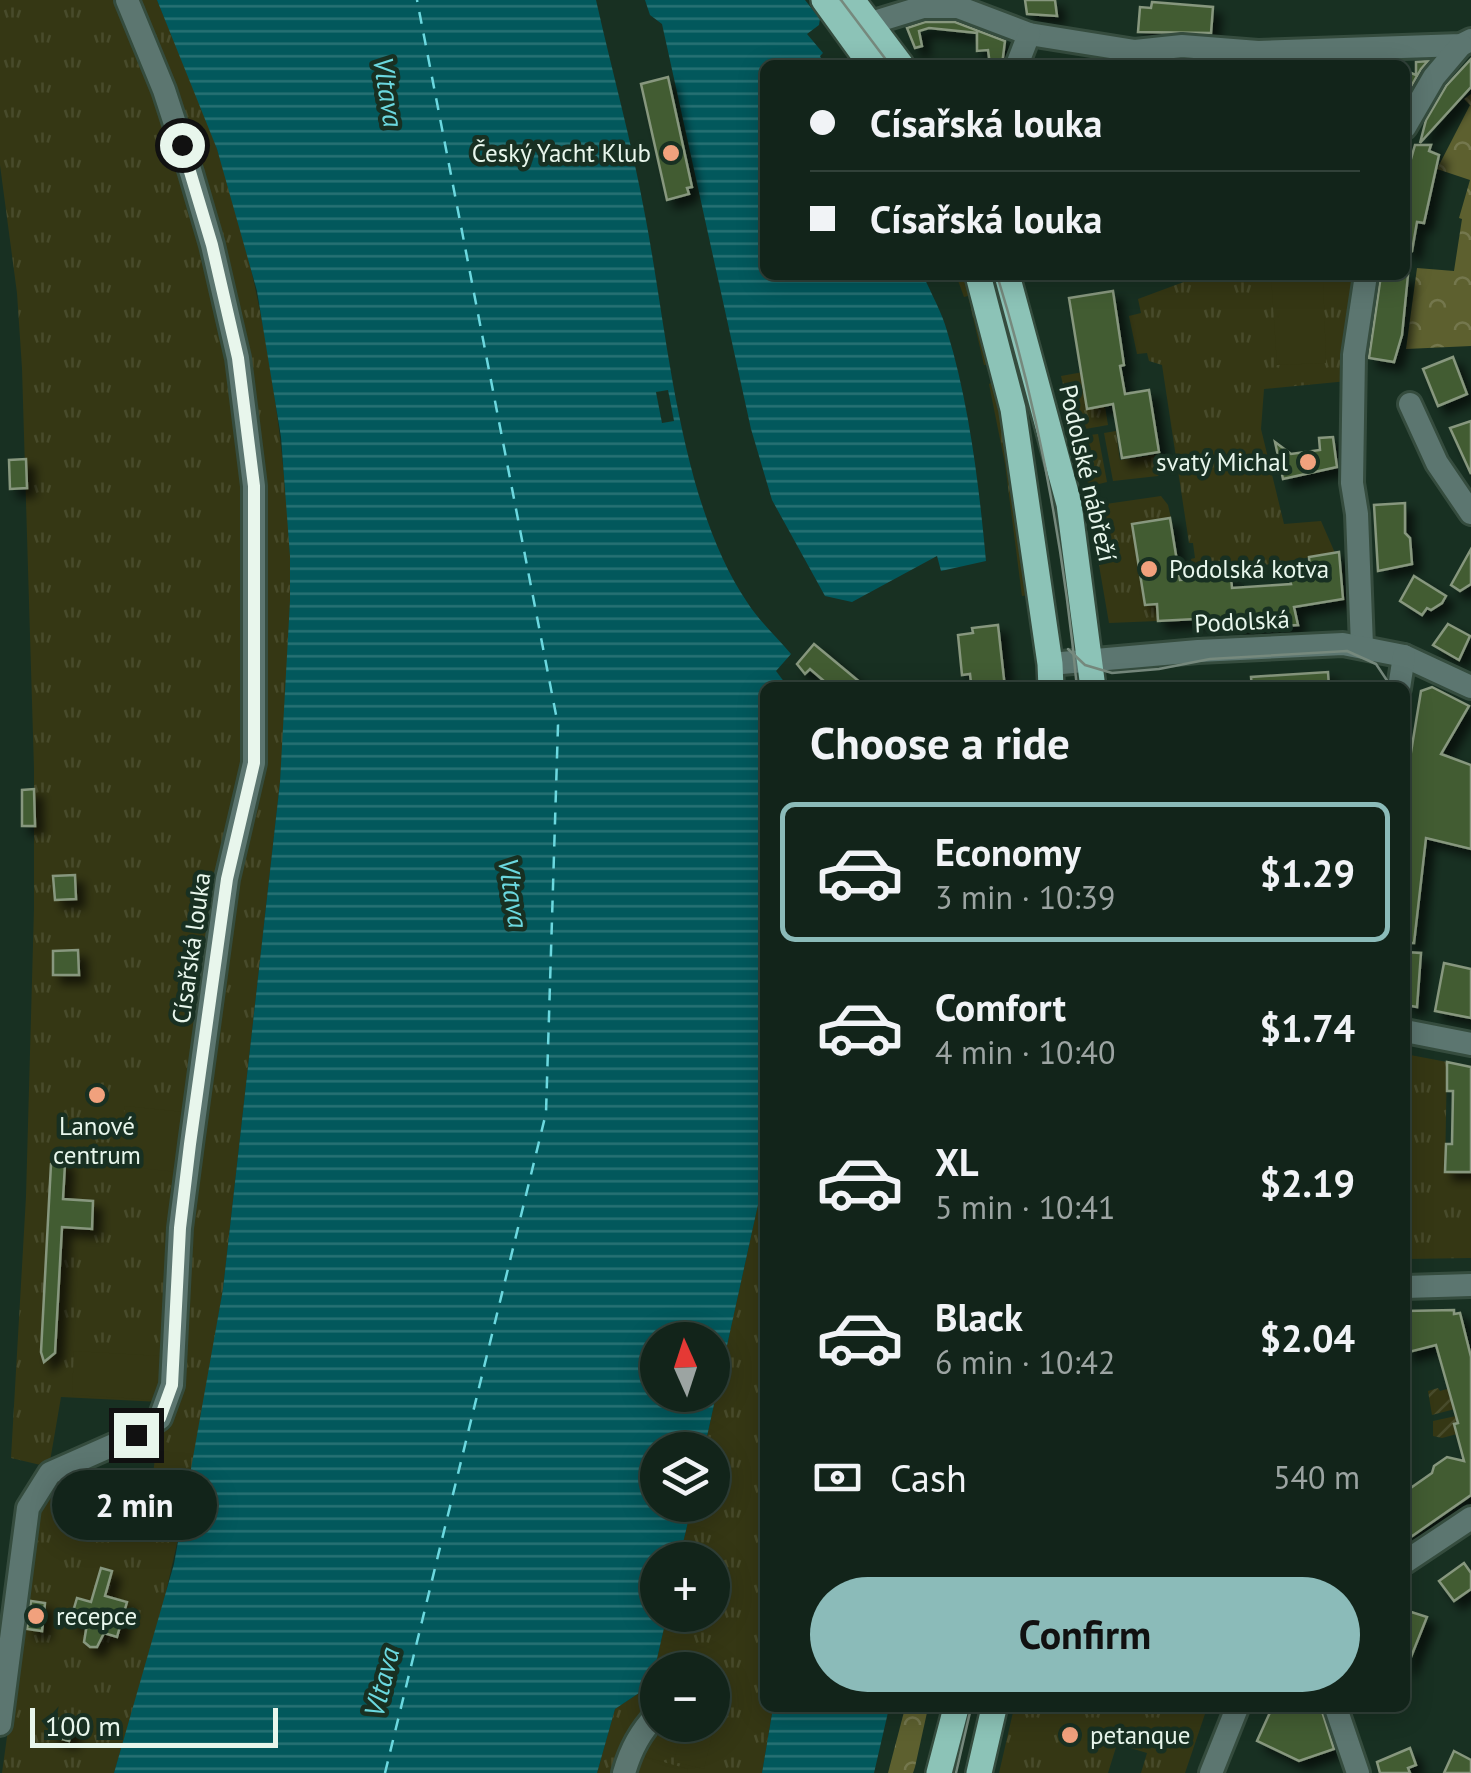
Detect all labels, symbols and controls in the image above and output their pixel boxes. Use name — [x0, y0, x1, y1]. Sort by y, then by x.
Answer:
water label: Vltava — [365, 54, 413, 130]
text: Císařská louka — [870, 98, 1102, 147]
route start — [160, 123, 205, 168]
place label: Český Yacht Klub — [472, 137, 651, 169]
marker: Český Yacht Klub — [660, 142, 682, 164]
text: Císařská louka — [870, 194, 1102, 243]
street label: Podolské nábřeží — [1052, 381, 1124, 565]
place label: svatý Michal — [1156, 446, 1289, 478]
marker: svatý Michal — [1297, 451, 1319, 473]
place label: Podolská kotva — [1169, 553, 1329, 585]
marker: Podolská kotva — [1138, 558, 1160, 580]
street label: Podolská — [1193, 603, 1291, 639]
text: Choose a ride — [810, 713, 1070, 771]
icon: car — [815, 827, 905, 917]
text: Economy — [935, 827, 1081, 876]
text: $1.29 — [1259, 848, 1355, 897]
water label: Vltava — [490, 855, 538, 931]
street label: Císařská louka — [165, 870, 217, 1026]
text: 3 min · 10:39 — [935, 876, 1115, 918]
icon: car — [815, 982, 905, 1072]
text: Comfort — [935, 982, 1066, 1031]
text: $1.74 — [1259, 1003, 1355, 1052]
text: 4 min · 10:40 — [935, 1031, 1115, 1073]
marker: Lanové centrum — [86, 1084, 108, 1106]
place label: Lanové centrum — [53, 1110, 141, 1171]
icon: car — [815, 1137, 905, 1227]
text: XL — [935, 1137, 979, 1186]
text: $2.19 — [1259, 1158, 1355, 1207]
text: 5 min · 10:41 — [935, 1186, 1115, 1228]
icon: car — [815, 1292, 905, 1382]
text: Black — [935, 1292, 1023, 1341]
text: $2.04 — [1259, 1313, 1355, 1362]
north arrow — [640, 1322, 730, 1412]
map controls — [640, 1322, 730, 1742]
text: 6 min · 10:42 — [935, 1341, 1115, 1383]
route end — [114, 1413, 159, 1458]
button: layers — [640, 1432, 730, 1522]
icon: cash — [810, 1450, 865, 1505]
text: Cash — [890, 1453, 967, 1502]
text: 540 m — [1273, 1456, 1360, 1498]
callout: 2 min — [54, 1470, 218, 1540]
text: 2 min — [95, 1484, 174, 1526]
button: + — [640, 1542, 730, 1632]
button: Confirm — [810, 1577, 1360, 1692]
place label: recepce — [56, 1600, 137, 1632]
marker: recepce — [25, 1605, 47, 1627]
water label: Vltava — [354, 1643, 408, 1721]
button: − — [640, 1652, 730, 1742]
scale bar — [30, 1703, 278, 1748]
text: 100 m — [45, 1707, 121, 1744]
place label: petanque — [1090, 1719, 1190, 1751]
marker: petanque — [1059, 1724, 1081, 1746]

